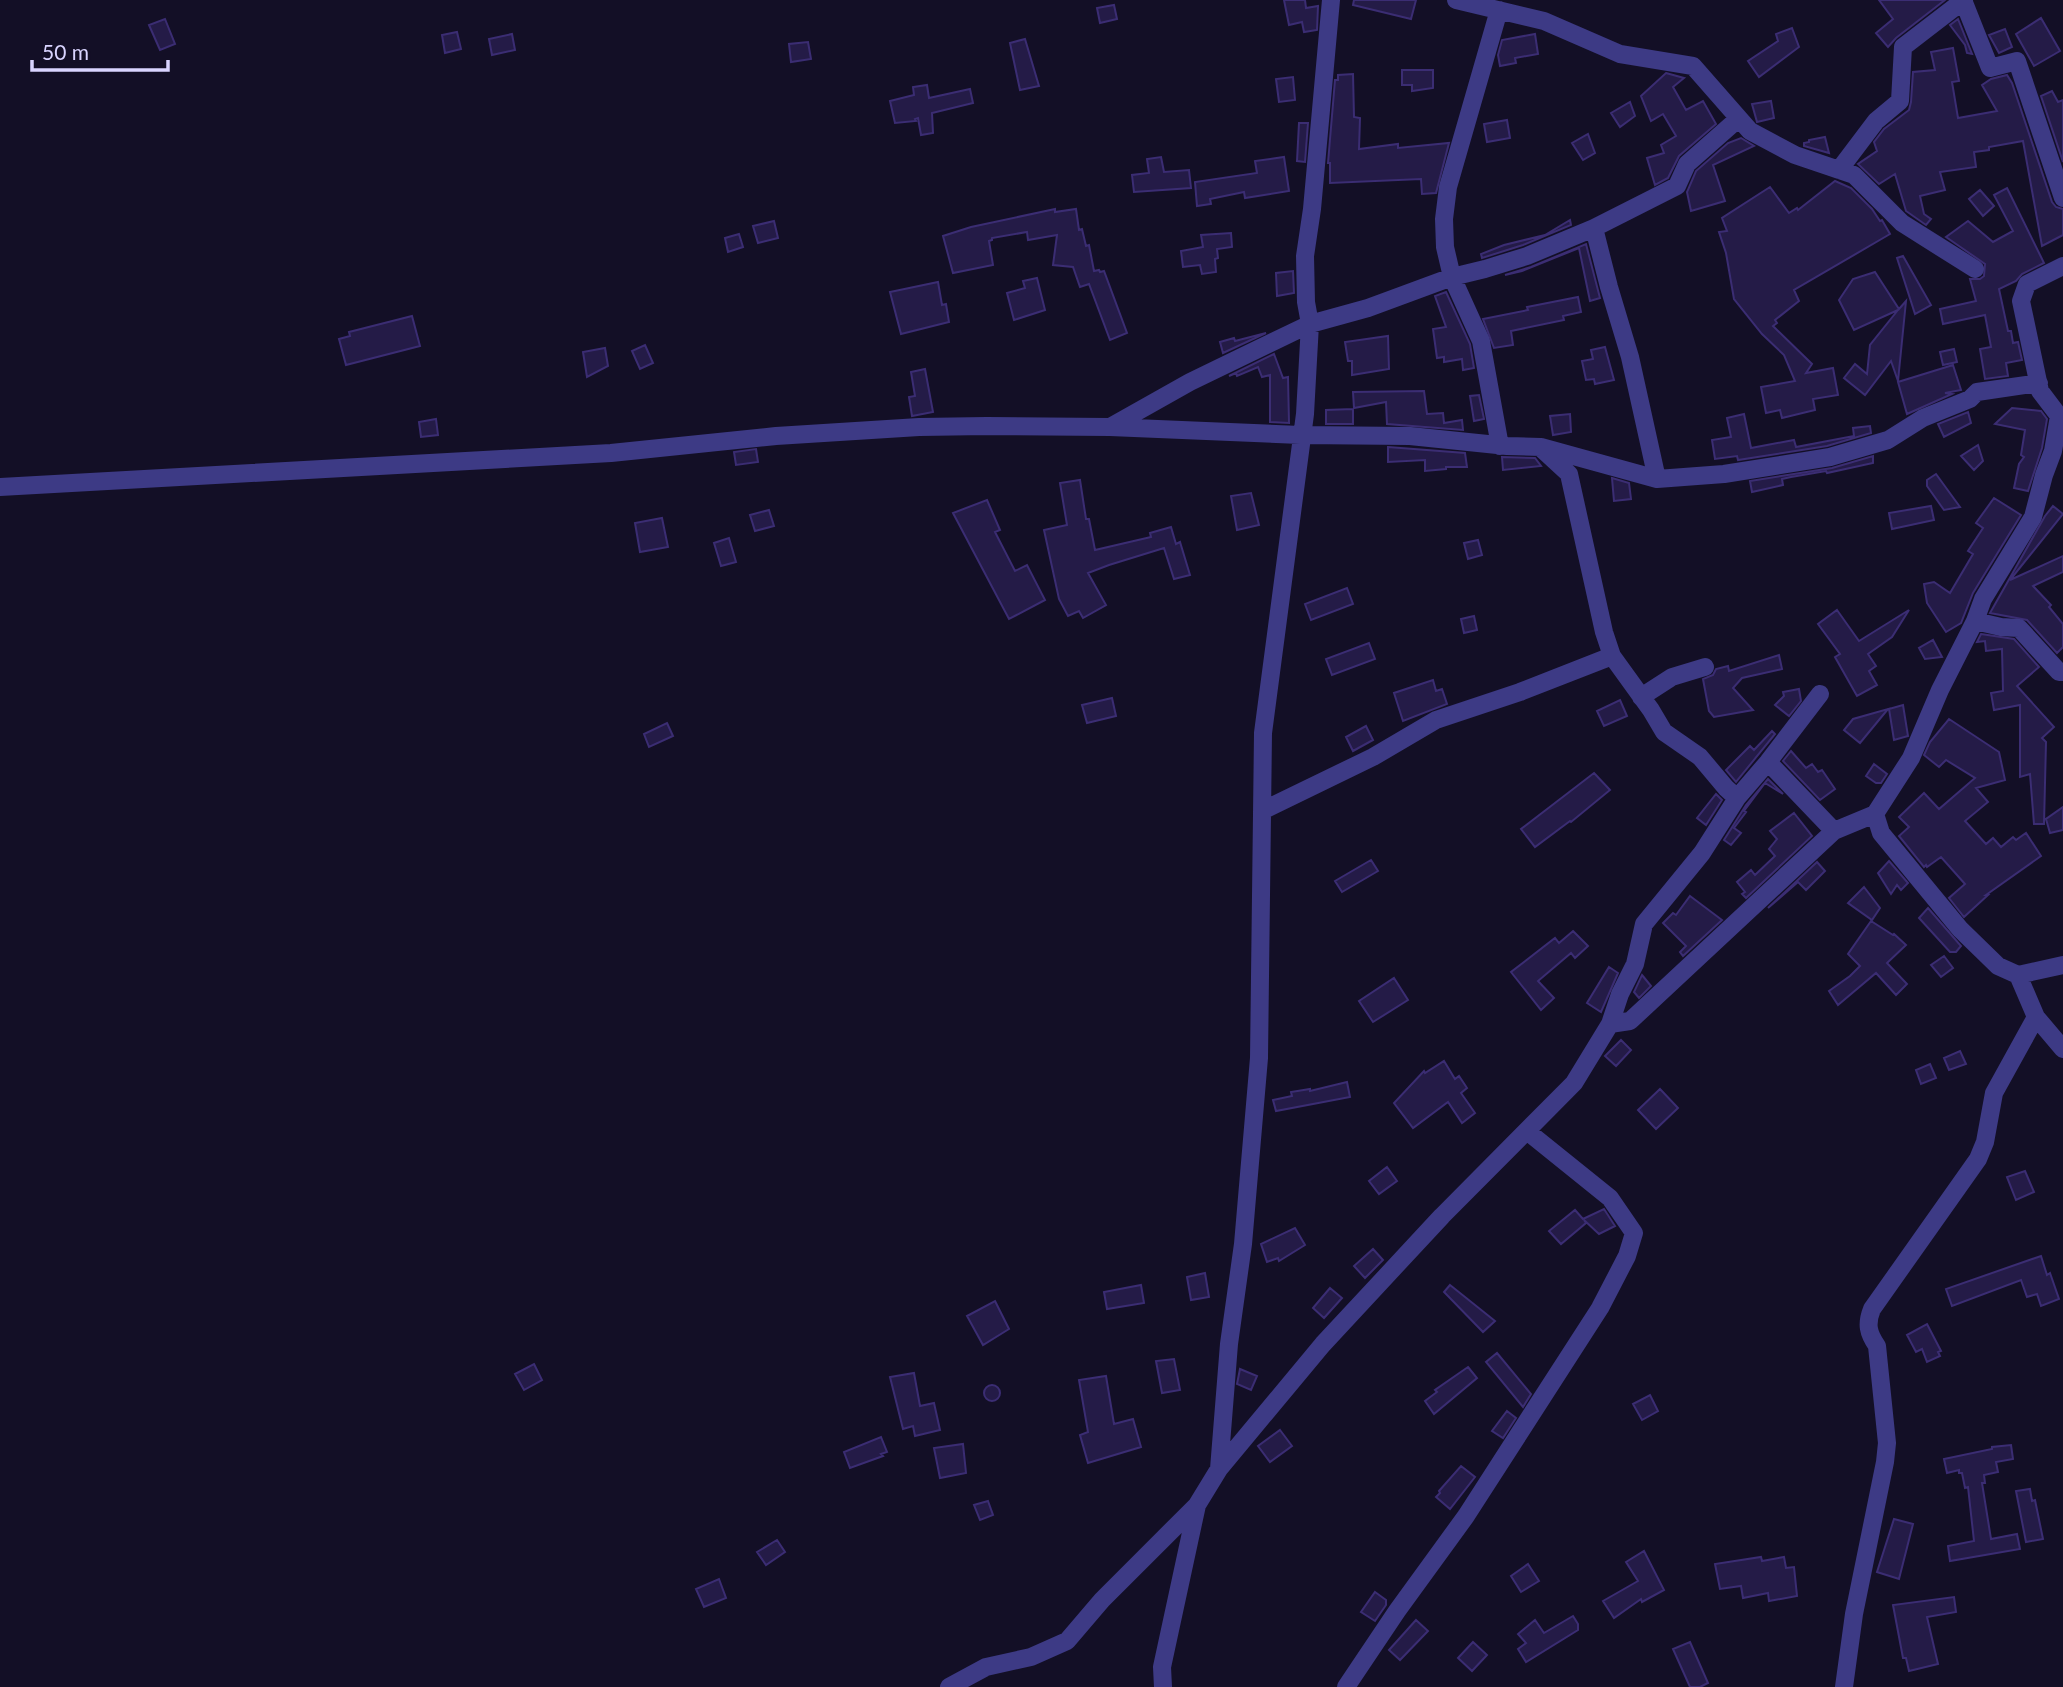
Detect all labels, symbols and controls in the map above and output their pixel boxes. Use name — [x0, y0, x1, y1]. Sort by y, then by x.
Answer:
scale bar — [32, 28, 168, 72]
text: 50 m — [42, 39, 89, 64]

